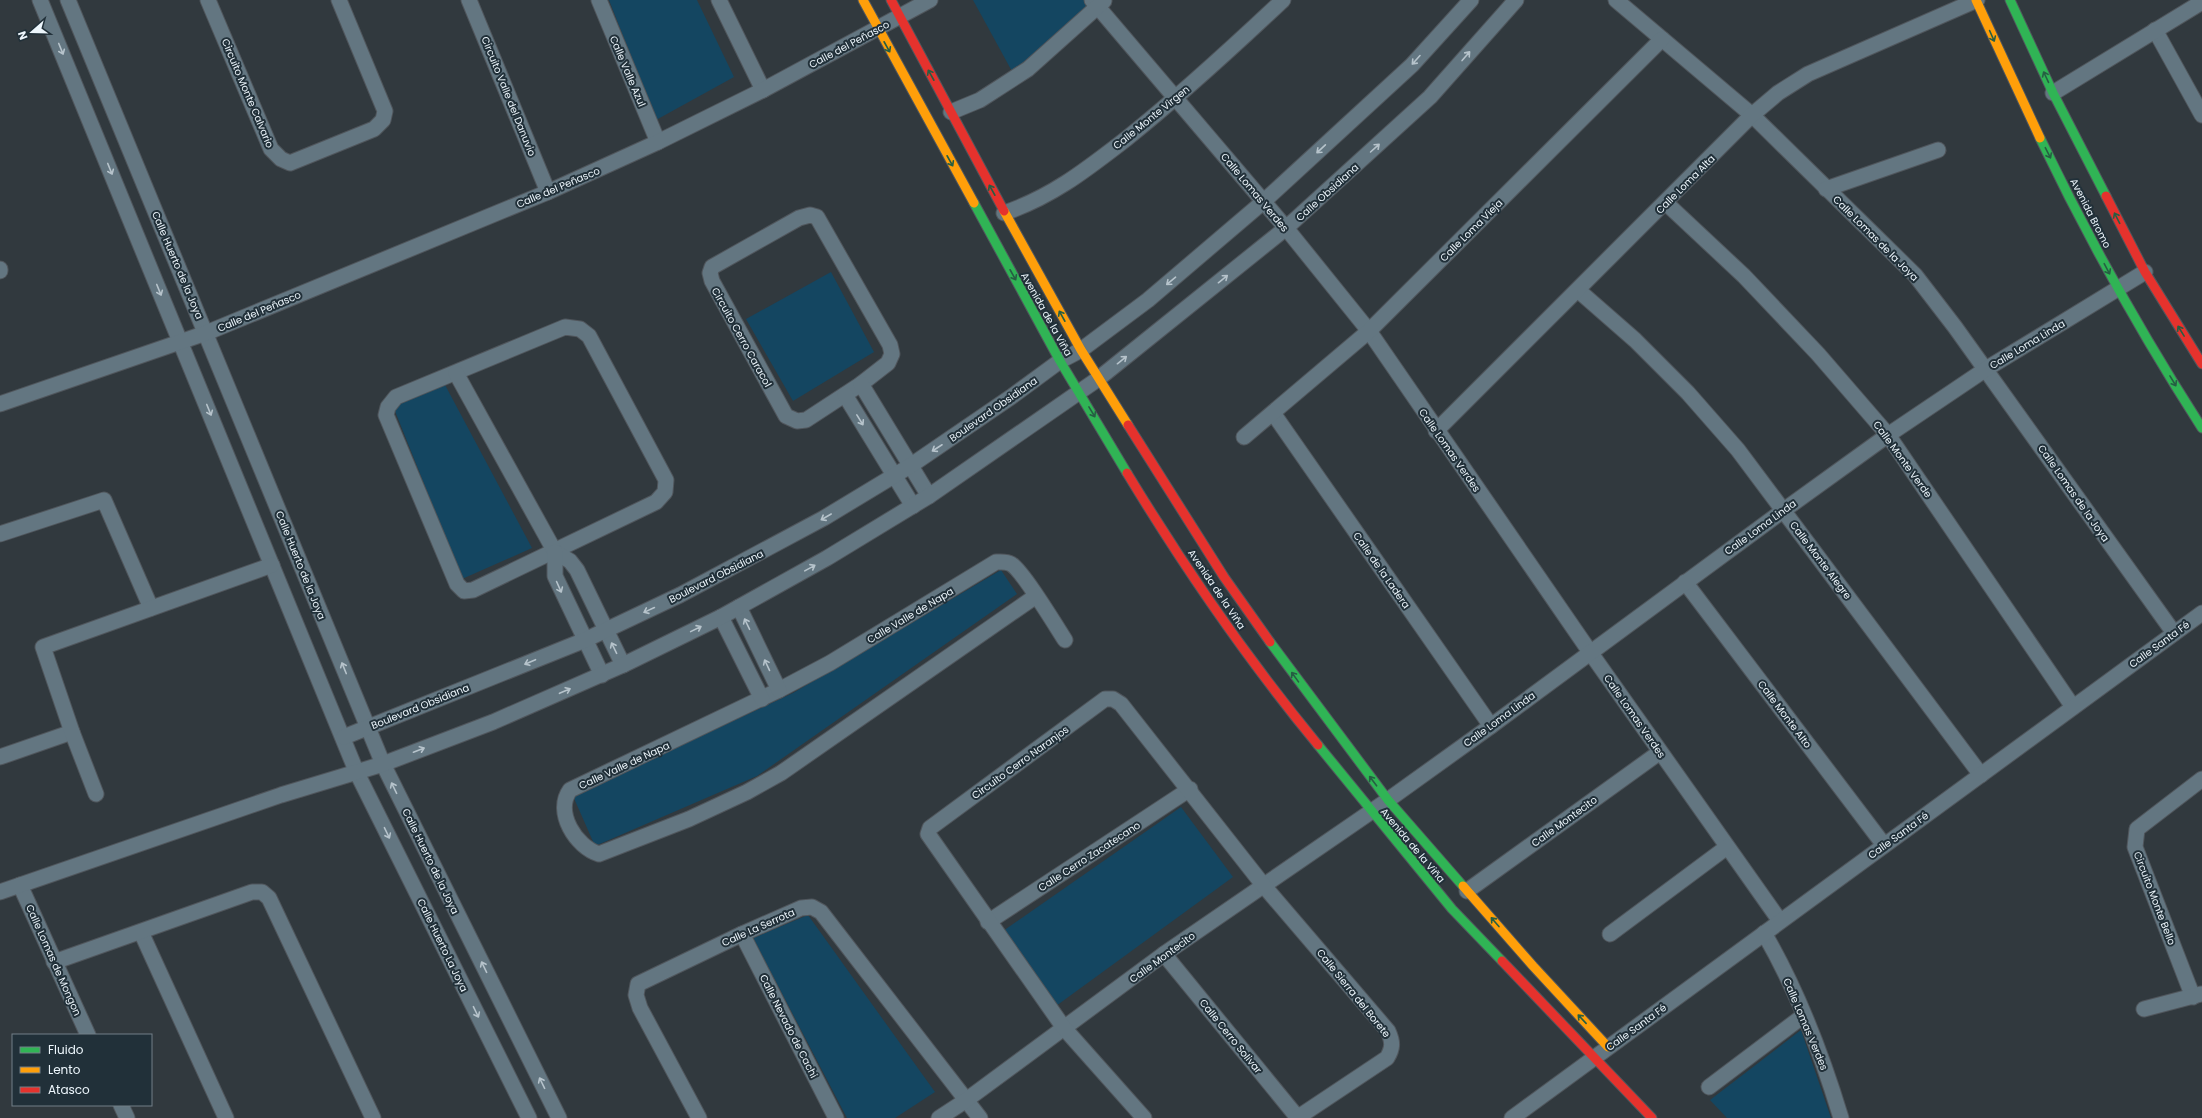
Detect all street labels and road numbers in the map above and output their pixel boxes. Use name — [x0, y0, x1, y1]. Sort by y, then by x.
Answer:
street label: Calle del Peñasco — [806, 17, 892, 72]
street label: Calle Valle Azul — [606, 33, 649, 109]
street label: Circuito Valle del Danuvio — [478, 34, 539, 158]
street label: Circuito Monte Calvario — [218, 36, 277, 150]
street label: Calle Monte Virgen — [1110, 82, 1193, 153]
street label: Calle Lomas Verdes — [1217, 150, 1292, 235]
street label: Calle Loma Alta — [1652, 151, 1718, 217]
street label: Calle Obsidiana — [1293, 160, 1362, 225]
street label: Calle del Peñasco — [514, 163, 602, 212]
street label: Avenida Bromo — [2066, 176, 2115, 251]
street label: Calle Lomas de la Joya — [1829, 192, 1922, 285]
street label: Calle Loma Vieja — [1437, 196, 1506, 265]
street label: Calle Huerto de la Joya — [148, 209, 207, 321]
street label: Avenida de la Viña — [1017, 270, 1076, 359]
street label: Circuito Cerro Caracol — [708, 285, 775, 390]
street label: Calle del Peñasco — [215, 287, 303, 336]
street label: Calle Loma Linda — [1987, 316, 2068, 373]
street label: Boulevard Obsidiana — [946, 373, 1040, 446]
street label: Calle Lomas Verdes — [1415, 406, 1484, 495]
street label: Calle Monte Verde — [1870, 418, 1936, 501]
street label: Calle Lomas de la Joya — [2034, 442, 2113, 545]
street label: Calle Loma Linda — [1721, 496, 1799, 559]
street label: Calle Huerto de la Joya — [272, 509, 329, 622]
street label: Calle Monte Alegre — [1786, 518, 1855, 602]
street label: Calle de la Ladera — [1350, 529, 1414, 612]
street label: Boulevard Obsidiana — [666, 546, 766, 607]
street label: Avenida de la Viña — [1184, 546, 1249, 632]
street label: Calle Valle de Napa — [864, 584, 956, 647]
street label: Calle Santa Fé — [2126, 617, 2193, 672]
street label: Calle Lomas Verdes — [1600, 672, 1669, 761]
street label: Calle Monte Alto — [1754, 677, 1815, 751]
street label: Boulevard Obsidiana — [369, 680, 471, 733]
street label: Calle Loma Linda — [1460, 688, 1538, 751]
street label: Circuito Cerro Naranjos — [969, 722, 1072, 803]
street label: Calle Valle de Napa — [576, 738, 672, 793]
street label: Calle Montecito — [1528, 792, 1600, 850]
street label: Avenida de la Viña — [1377, 805, 1448, 886]
street label: Calle Huerto de la Joya — [398, 806, 463, 917]
street label: Calle Santa Fé — [1865, 808, 1932, 863]
street label: Calle Cerro Zacatecano — [1035, 818, 1143, 895]
street label: Circuito Monte Bello — [2130, 849, 2179, 947]
street label: Calle Huerto La Joya — [413, 896, 472, 994]
street label: Calle Lomas de Mongon — [22, 902, 85, 1018]
street label: Calle La Serrota — [719, 905, 797, 950]
street label: Calle Montecito — [1126, 928, 1198, 986]
street label: Calle Sierra del Borete — [1313, 946, 1394, 1041]
street label: Calle Nevado de Cachi — [756, 972, 821, 1081]
street label: Calle Lomas Verdes — [1779, 976, 1832, 1073]
street label: Calle Cerro Solivar — [1196, 996, 1266, 1077]
street label: Calle Santa Fé — [1603, 1000, 1670, 1055]

